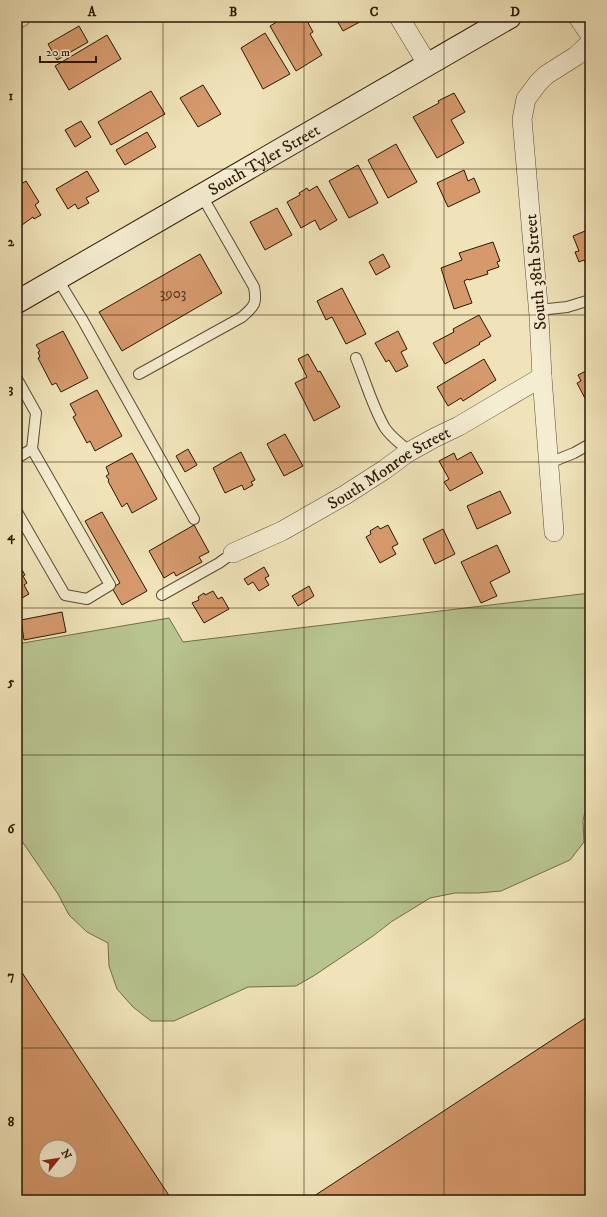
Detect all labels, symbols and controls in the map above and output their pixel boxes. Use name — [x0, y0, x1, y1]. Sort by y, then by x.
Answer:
text: A — [87, 4, 97, 20]
text: B — [229, 4, 237, 20]
text: C — [370, 4, 379, 20]
text: D — [510, 4, 520, 20]
scale bar — [40, 38, 96, 64]
text: 20 m — [46, 45, 70, 60]
text: 1 — [9, 88, 14, 104]
street label: South Tyler Street — [204, 119, 325, 201]
street label: South 38th Street — [520, 212, 552, 331]
text: 2 — [8, 234, 15, 250]
house number: 3903 — [160, 284, 186, 303]
text: 3 — [9, 381, 14, 397]
street label: South Monroe Street — [324, 422, 455, 515]
text: 4 — [6, 528, 15, 545]
text: 5 — [7, 674, 15, 690]
text: 6 — [8, 821, 16, 837]
text: 7 — [8, 968, 15, 984]
text: 8 — [8, 1114, 15, 1130]
north arrow — [38, 1139, 78, 1179]
text: N — [57, 1147, 74, 1162]

